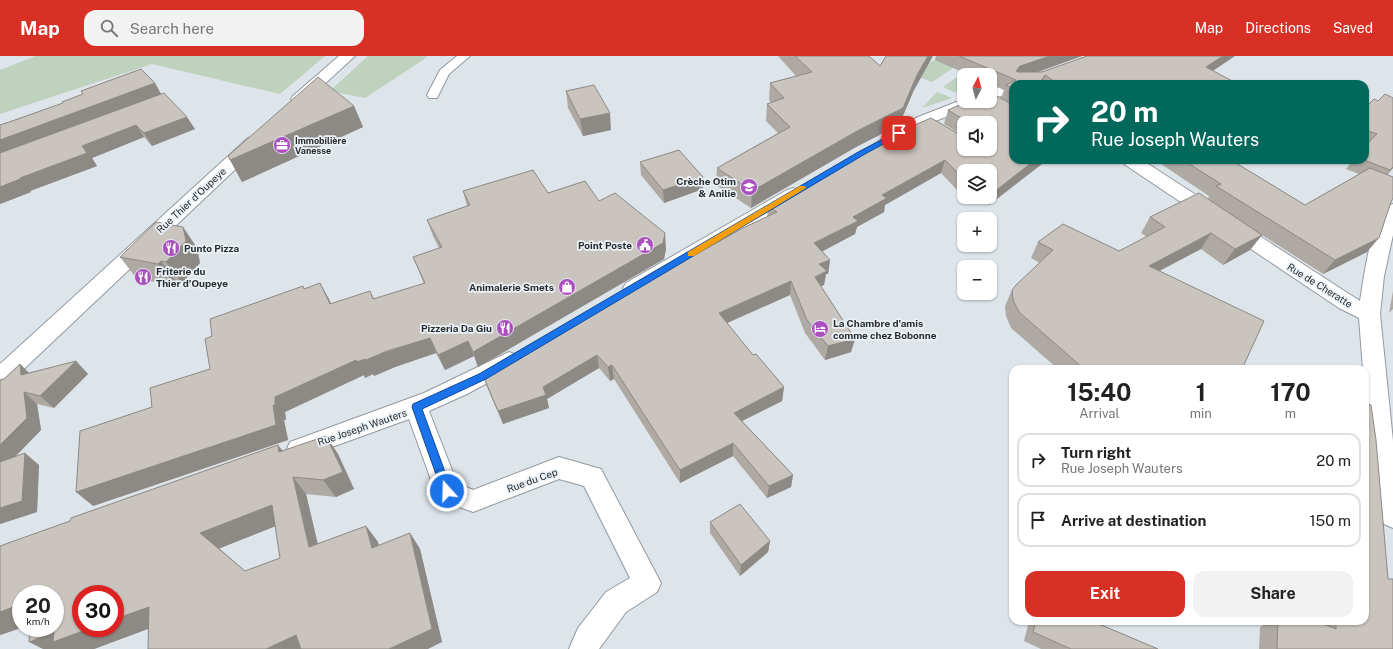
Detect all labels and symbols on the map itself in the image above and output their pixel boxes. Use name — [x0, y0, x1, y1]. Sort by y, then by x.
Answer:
north arrow — [957, 68, 997, 108]
pin — [882, 116, 916, 150]
office icon: Immobilière Vanesse — [272, 135, 292, 155]
place label: Immobilière Vanesse — [295, 135, 346, 156]
street label: Rue Thier d'Oupeye — [154, 164, 228, 235]
place label: Crèche Otim & Anilie — [676, 175, 736, 199]
school or university icon: Crèche Otim & Anilie — [739, 177, 759, 197]
public building icon: Point Poste — [635, 235, 655, 255]
restaurant icon: Punto Pizza — [161, 238, 181, 258]
place label: Point Poste — [578, 239, 632, 251]
place label: Punto Pizza — [184, 242, 240, 254]
street label: Rue de Cheratte — [1285, 260, 1355, 310]
place label: Friterie du Thier d'Oupeye — [156, 265, 228, 289]
restaurant icon: Friterie du Thier d'Oupeye — [133, 267, 153, 287]
shop icon: Animalerie Smets — [557, 277, 577, 297]
place label: Animalerie Smets — [469, 281, 554, 293]
place label: La Chambre d'amis comme chez Bobonne — [833, 317, 937, 341]
restaurant icon: Pizzeria Da Giu — [495, 318, 515, 338]
hotel icon: La Chambre d'amis comme chez Bobonne — [810, 319, 830, 339]
place label: Pizzeria Da Giu — [421, 322, 492, 334]
street label: Rue Joseph Wauters — [316, 406, 408, 448]
street label: Rue du Cep — [505, 465, 559, 495]
position arrow — [426, 470, 468, 512]
speed limit sign: 30 — [72, 585, 124, 637]

